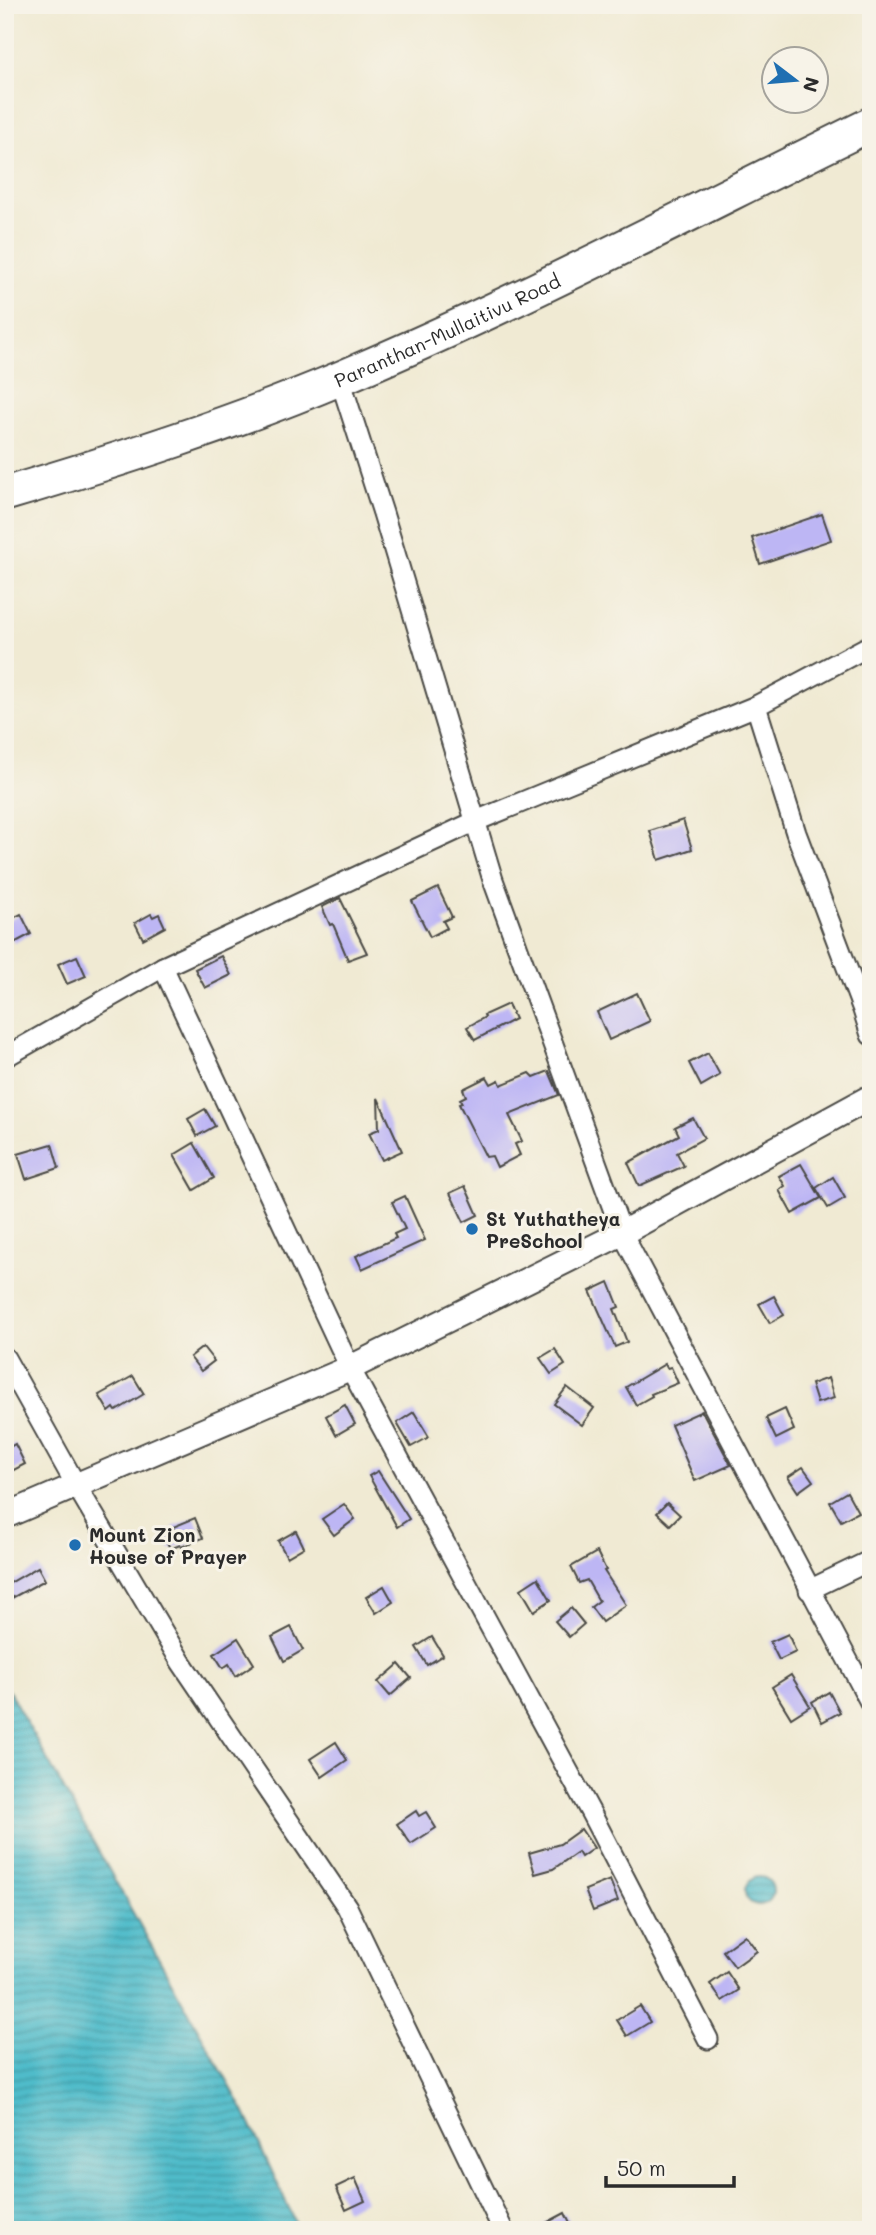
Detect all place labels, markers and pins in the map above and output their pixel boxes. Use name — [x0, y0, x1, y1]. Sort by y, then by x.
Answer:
place label: St Yuthatheya PreSchool — [486, 1206, 620, 1253]
marker: St Yuthatheya PreSchool — [464, 1221, 480, 1237]
place label: Mount Zion House of Prayer — [89, 1522, 247, 1569]
marker: Mount Zion House of Prayer — [67, 1537, 83, 1553]

